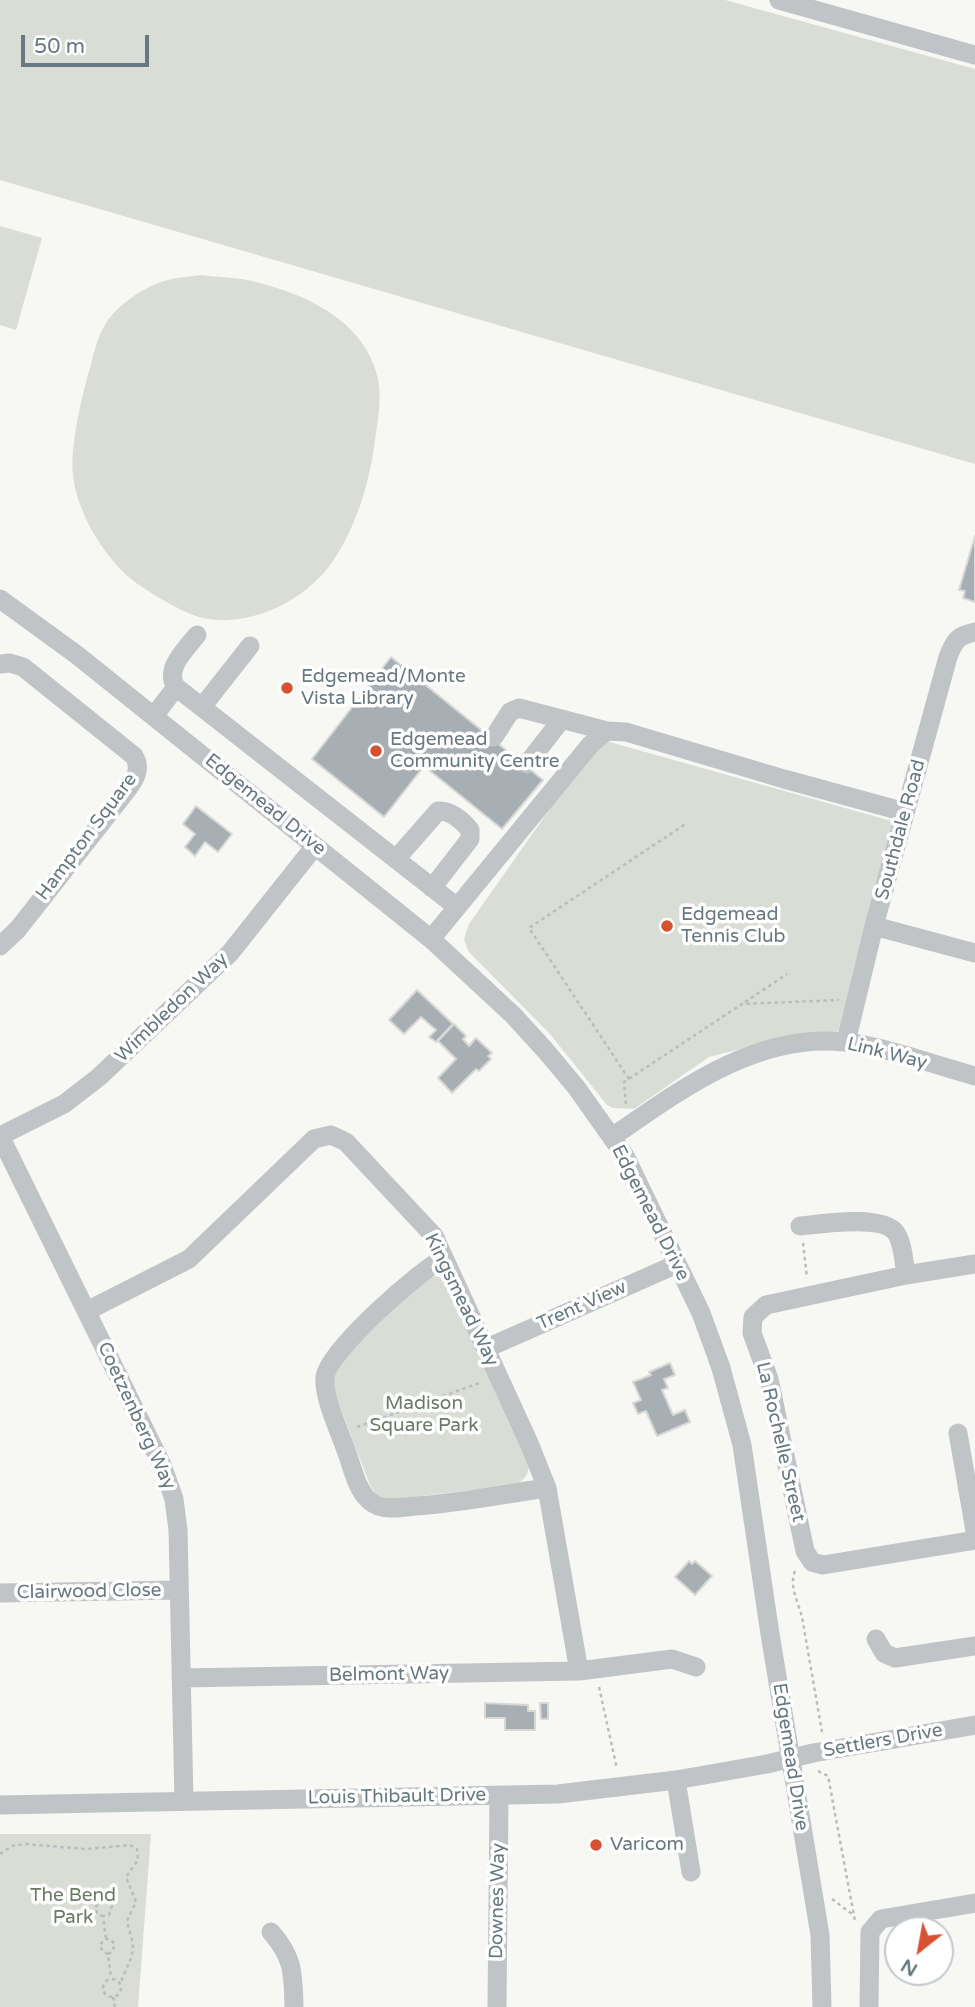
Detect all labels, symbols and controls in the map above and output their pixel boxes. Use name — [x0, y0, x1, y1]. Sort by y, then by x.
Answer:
scale bar — [24, 21, 152, 65]
text: 50 m — [34, 34, 85, 59]
place label: Edgemead/Monte Vista Library — [301, 666, 466, 710]
marker: Edgemead/Monte Vista Library — [279, 680, 295, 696]
place label: Edgemead Community Centre — [390, 729, 559, 773]
marker: Edgemead Community Centre — [368, 743, 384, 759]
street label: Edgemead Drive — [200, 749, 330, 861]
street label: Southdale Road — [871, 757, 931, 903]
street label: Hampton Square — [32, 769, 142, 905]
place label: Edgemead Tennis Club — [681, 904, 786, 948]
marker: Edgemead Tennis Club — [659, 918, 675, 934]
street label: Wimbledon Way — [111, 948, 233, 1068]
street label: Link Way — [845, 1033, 929, 1075]
street label: Edgemead Drive — [606, 1141, 694, 1285]
street label: Kingsmead Way — [419, 1230, 503, 1370]
street label: Trent View — [534, 1276, 630, 1336]
street label: Coetzenberg Way — [92, 1339, 180, 1493]
street label: La Rochelle Street — [750, 1360, 810, 1524]
park label: Madison Square Park — [369, 1393, 479, 1437]
street label: Clairwood Close — [16, 1579, 162, 1605]
street label: Belmont Way — [329, 1663, 449, 1687]
street label: Edgemead Drive — [767, 1682, 813, 1832]
street label: Settlers Drive — [822, 1719, 944, 1763]
street label: Louis Thibault Drive — [308, 1784, 486, 1810]
place label: Varicom — [610, 1834, 684, 1856]
marker: Varicom — [588, 1837, 604, 1853]
street label: Downes Way — [486, 1843, 510, 1959]
park label: The Bend Park — [30, 1885, 116, 1929]
north arrow — [884, 1916, 954, 1986]
text: N — [897, 1954, 921, 1981]

